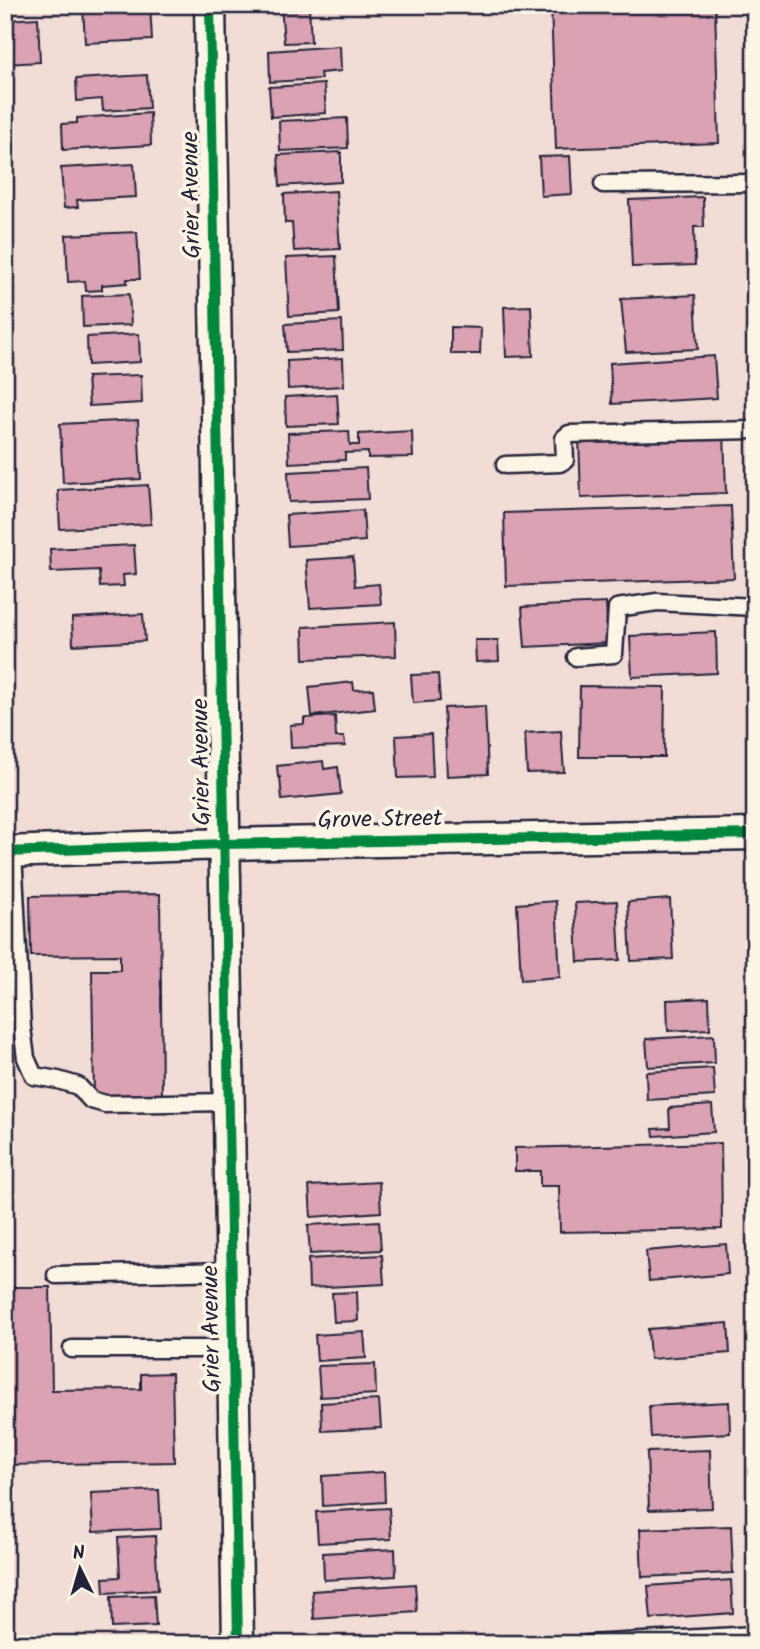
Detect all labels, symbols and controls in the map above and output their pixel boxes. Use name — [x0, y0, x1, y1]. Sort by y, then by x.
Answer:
street label: Grier Avenue — [171, 131, 213, 259]
street label: Grier Avenue — [181, 698, 223, 826]
street label: Grove Street — [317, 799, 443, 841]
street label: Grier Avenue — [191, 1265, 233, 1393]
north arrow — [46, 1534, 116, 1604]
text: N — [71, 1539, 86, 1570]

